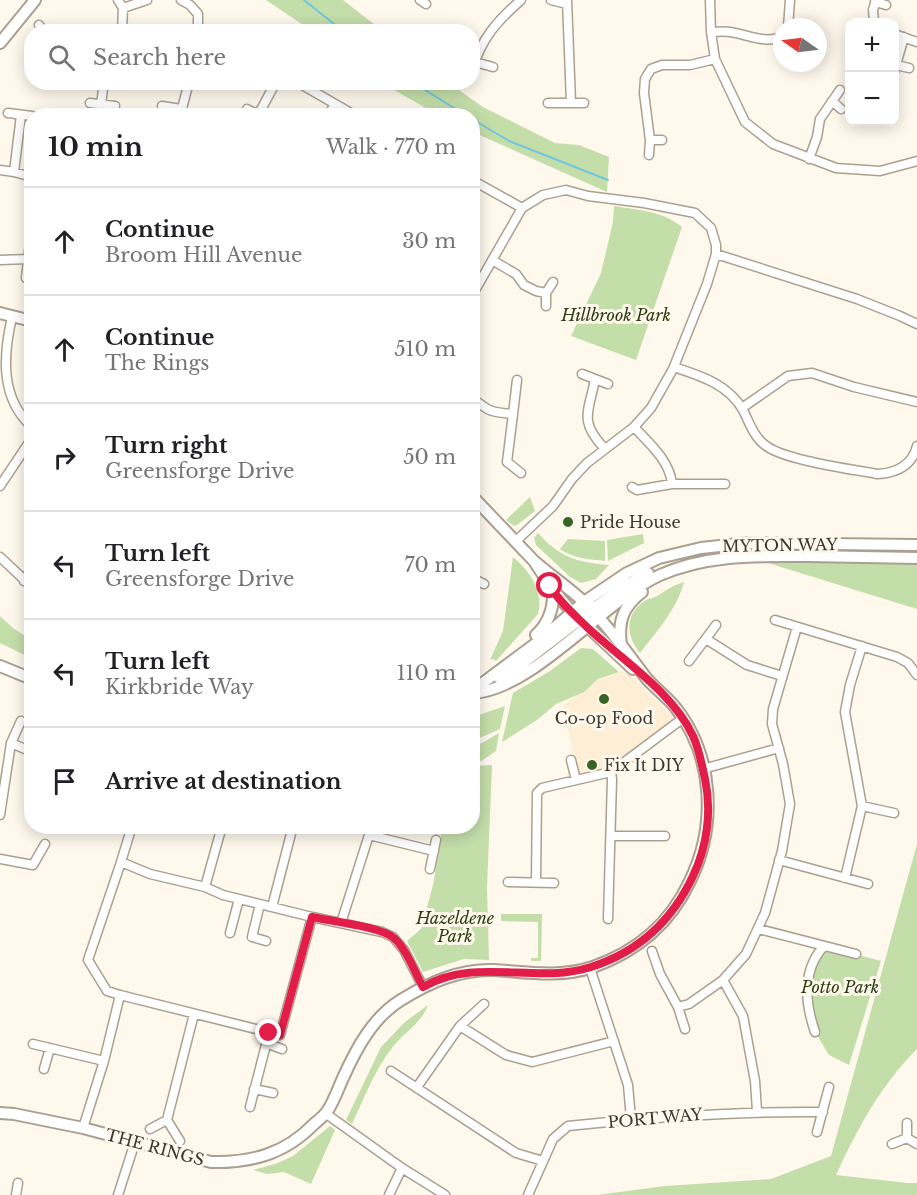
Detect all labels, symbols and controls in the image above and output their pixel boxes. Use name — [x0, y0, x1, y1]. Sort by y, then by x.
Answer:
north arrow — [773, 18, 827, 72]
map controls — [845, 18, 899, 126]
button: + — [845, 18, 899, 72]
search box — [24, 24, 480, 90]
icon: search — [45, 41, 78, 74]
text: Search here — [93, 44, 226, 71]
button: − — [845, 72, 899, 126]
text: 10 min — [48, 131, 143, 163]
text: Walk · 770 m — [326, 135, 456, 159]
text: Continue — [105, 216, 214, 243]
icon: ahead — [48, 225, 81, 258]
text: 30 m — [402, 229, 456, 253]
text: Broom Hill Avenue — [105, 243, 302, 267]
park label: Hillbrook Park — [560, 305, 671, 325]
text: Continue — [105, 324, 214, 351]
icon: ahead — [48, 333, 81, 366]
text: 510 m — [394, 337, 456, 361]
text: The Rings — [105, 351, 209, 375]
text: Turn right — [105, 432, 227, 459]
icon: right — [48, 441, 81, 474]
text: 50 m — [403, 445, 456, 469]
text: Greensforge Drive — [105, 459, 294, 483]
place label: Pride House — [580, 512, 681, 532]
marker: Pride House — [561, 515, 575, 529]
street label: MYTON WAY — [722, 534, 838, 556]
text: Turn left — [105, 540, 210, 567]
icon: left — [48, 549, 81, 582]
text: 70 m — [404, 553, 456, 577]
text: Greensforge Drive — [105, 567, 294, 591]
route start — [536, 572, 562, 598]
text: Turn left — [105, 648, 210, 675]
icon: left — [48, 657, 81, 690]
text: 110 m — [397, 661, 456, 685]
text: Kirkbride Way — [105, 675, 254, 699]
marker: Co-op Food — [597, 692, 611, 706]
place label: Co-op Food — [555, 708, 653, 728]
place label: Fix It DIY — [604, 755, 684, 775]
marker: Fix It DIY — [585, 758, 599, 772]
icon: arrive — [48, 765, 81, 798]
text: Arrive at destination — [105, 768, 342, 795]
park label: Hazeldene Park — [415, 908, 495, 946]
park label: Potto Park — [800, 977, 879, 997]
route end — [255, 1019, 281, 1045]
street label: PORT WAY — [607, 1104, 704, 1132]
street label: THE RINGS — [103, 1124, 207, 1170]

